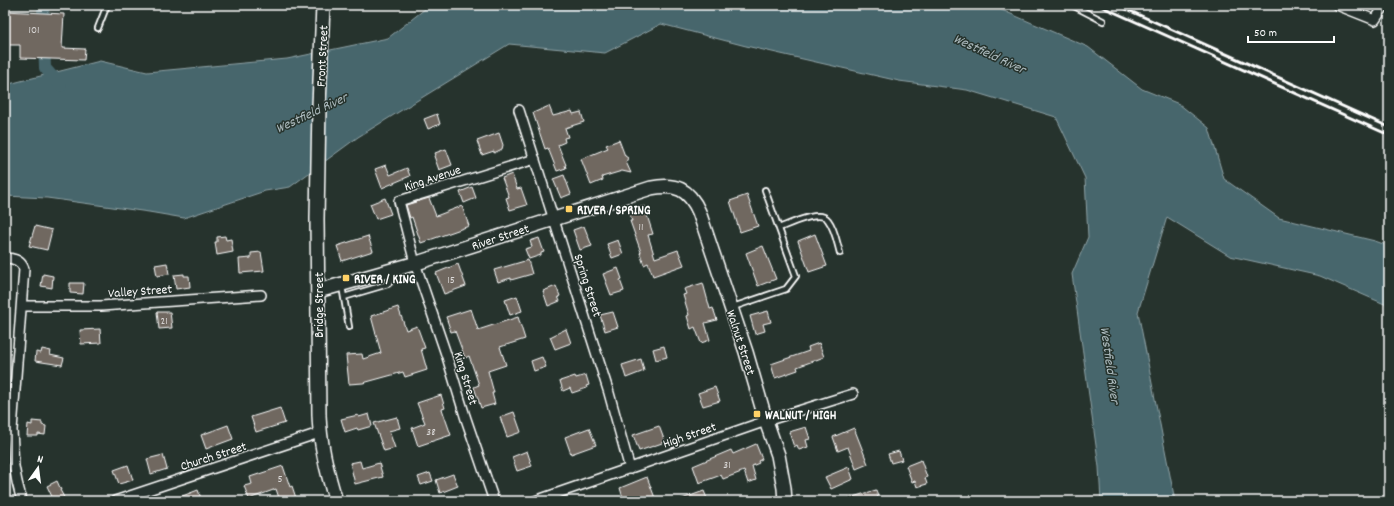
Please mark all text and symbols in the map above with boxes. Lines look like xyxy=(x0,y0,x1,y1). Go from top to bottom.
scale bar xyxy=(1248,18,1334,44)
house number: 101 xyxy=(29,23,39,39)
street label: Front Street xyxy=(312,25,335,87)
text: 50 m xyxy=(1254,25,1277,42)
water label: Westfield River xyxy=(950,29,1030,81)
water label: Westfield River xyxy=(272,88,353,139)
street label: King Avenue xyxy=(402,161,464,197)
place label: RIVER / SPRING xyxy=(577,202,651,221)
marker: RIVER / SPRING xyxy=(564,204,574,214)
street label: River Street xyxy=(470,220,532,257)
house number: 11 xyxy=(639,220,643,236)
street label: Spring Street xyxy=(568,252,606,320)
place label: RIVER / KING xyxy=(354,271,416,290)
street label: Bridge Street xyxy=(311,272,330,338)
marker: RIVER / KING xyxy=(341,273,351,283)
house number: 15 xyxy=(447,273,455,289)
street label: Valley Street xyxy=(108,281,173,304)
street label: Walnut Street xyxy=(720,308,759,378)
house number: 21 xyxy=(160,314,168,330)
water label: Westfield River xyxy=(1094,325,1125,407)
street label: King Street xyxy=(448,350,482,408)
place label: WALNUT / HIGH xyxy=(765,407,837,426)
marker: WALNUT / HIGH xyxy=(752,409,762,419)
street label: High Street xyxy=(661,418,719,454)
house number: 38 xyxy=(426,425,436,441)
street label: Church Street xyxy=(178,438,249,477)
north arrow xyxy=(18,448,58,488)
text: N xyxy=(35,452,45,469)
house number: 31 xyxy=(723,458,731,474)
house number: 5 xyxy=(277,472,283,488)

